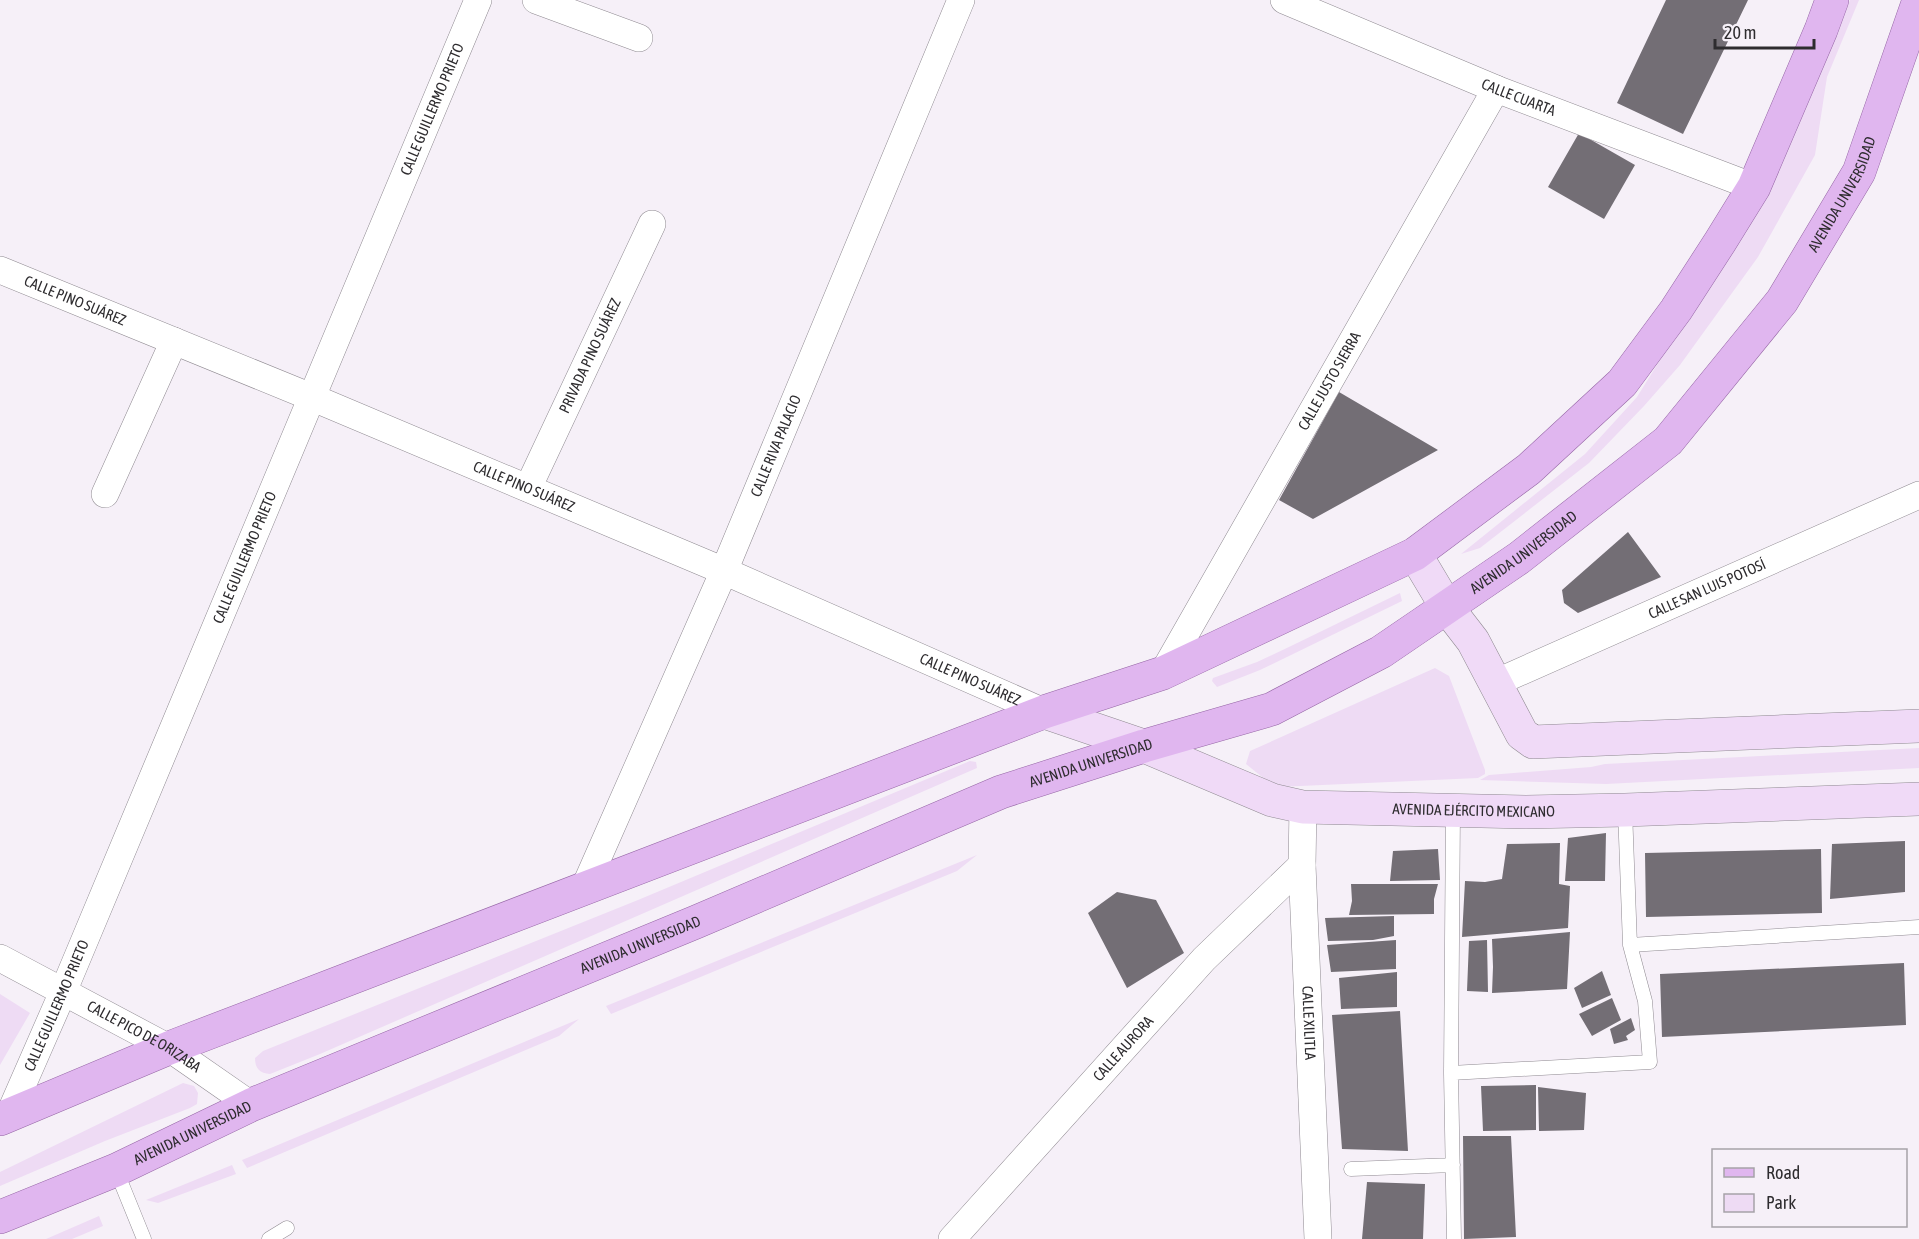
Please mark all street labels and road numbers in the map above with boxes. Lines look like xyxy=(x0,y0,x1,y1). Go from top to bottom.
street label: CALLE GUILLERMO PRIETO xyxy=(397,40,467,178)
street label: CALLE CUARTA xyxy=(1479,75,1559,119)
street label: AVENIDA UNIVERSIDAD xyxy=(1804,134,1879,255)
street label: CALLE PINO SUÁREZ xyxy=(22,272,129,329)
street label: PRIVADA PINO SUÁREZ xyxy=(555,295,624,416)
street label: CALLE JUSTO SIERRA xyxy=(1294,328,1364,433)
street label: CALLE RIVA PALACIO xyxy=(747,392,804,499)
street label: CALLE PINO SUÁREZ xyxy=(471,457,578,515)
street label: CALLE GUILLERMO PRIETO xyxy=(209,489,279,626)
street label: AVENIDA UNIVERSIDAD xyxy=(1467,507,1580,597)
street label: CALLE SAN LUIS POTOSÍ xyxy=(1646,555,1768,622)
street label: CALLE PINO SUÁREZ xyxy=(917,649,1023,709)
street label: AVENIDA UNIVERSIDAD xyxy=(1027,735,1154,790)
street label: AVENIDA EJÉRCITO MEXICANO xyxy=(1392,800,1555,820)
street label: AVENIDA UNIVERSIDAD xyxy=(578,912,703,977)
street label: CALLE GUILLERMO PRIETO xyxy=(20,937,92,1074)
street label: CALLE XILITLA xyxy=(1299,985,1319,1061)
street label: CALLE PICO DE ORIZABA xyxy=(84,997,205,1076)
street label: CALLE AURORA xyxy=(1089,1012,1157,1084)
street label: AVENIDA UNIVERSIDAD xyxy=(131,1097,254,1168)

